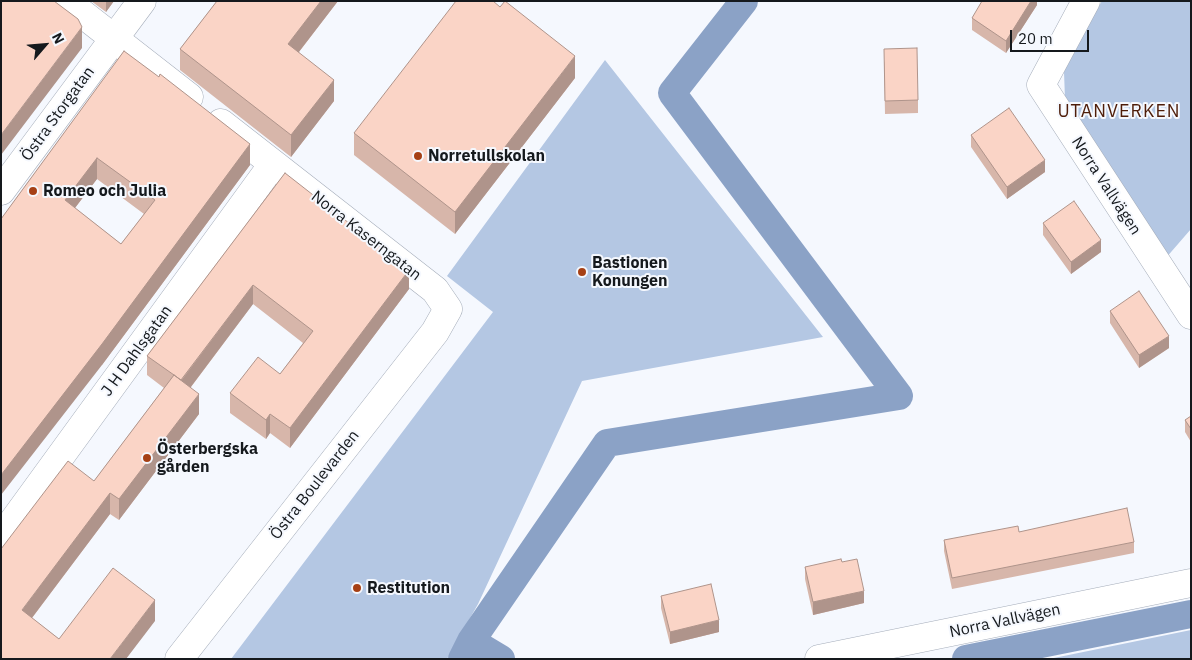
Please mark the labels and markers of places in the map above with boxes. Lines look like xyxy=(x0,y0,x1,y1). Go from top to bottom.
place label: Norretullskolan xyxy=(428,146,545,166)
marker: Norretullskolan xyxy=(412,150,424,162)
place label: Romeo och Julia xyxy=(43,181,166,201)
marker: Romeo och Julia xyxy=(27,185,39,197)
place label: Bastionen Konungen xyxy=(592,253,668,291)
marker: Bastionen Konungen xyxy=(576,266,588,278)
place label: Österbergska gården xyxy=(157,439,258,477)
marker: Österbergska gården xyxy=(141,452,153,464)
place label: Restitution xyxy=(367,578,450,598)
marker: Restitution xyxy=(351,582,363,594)

